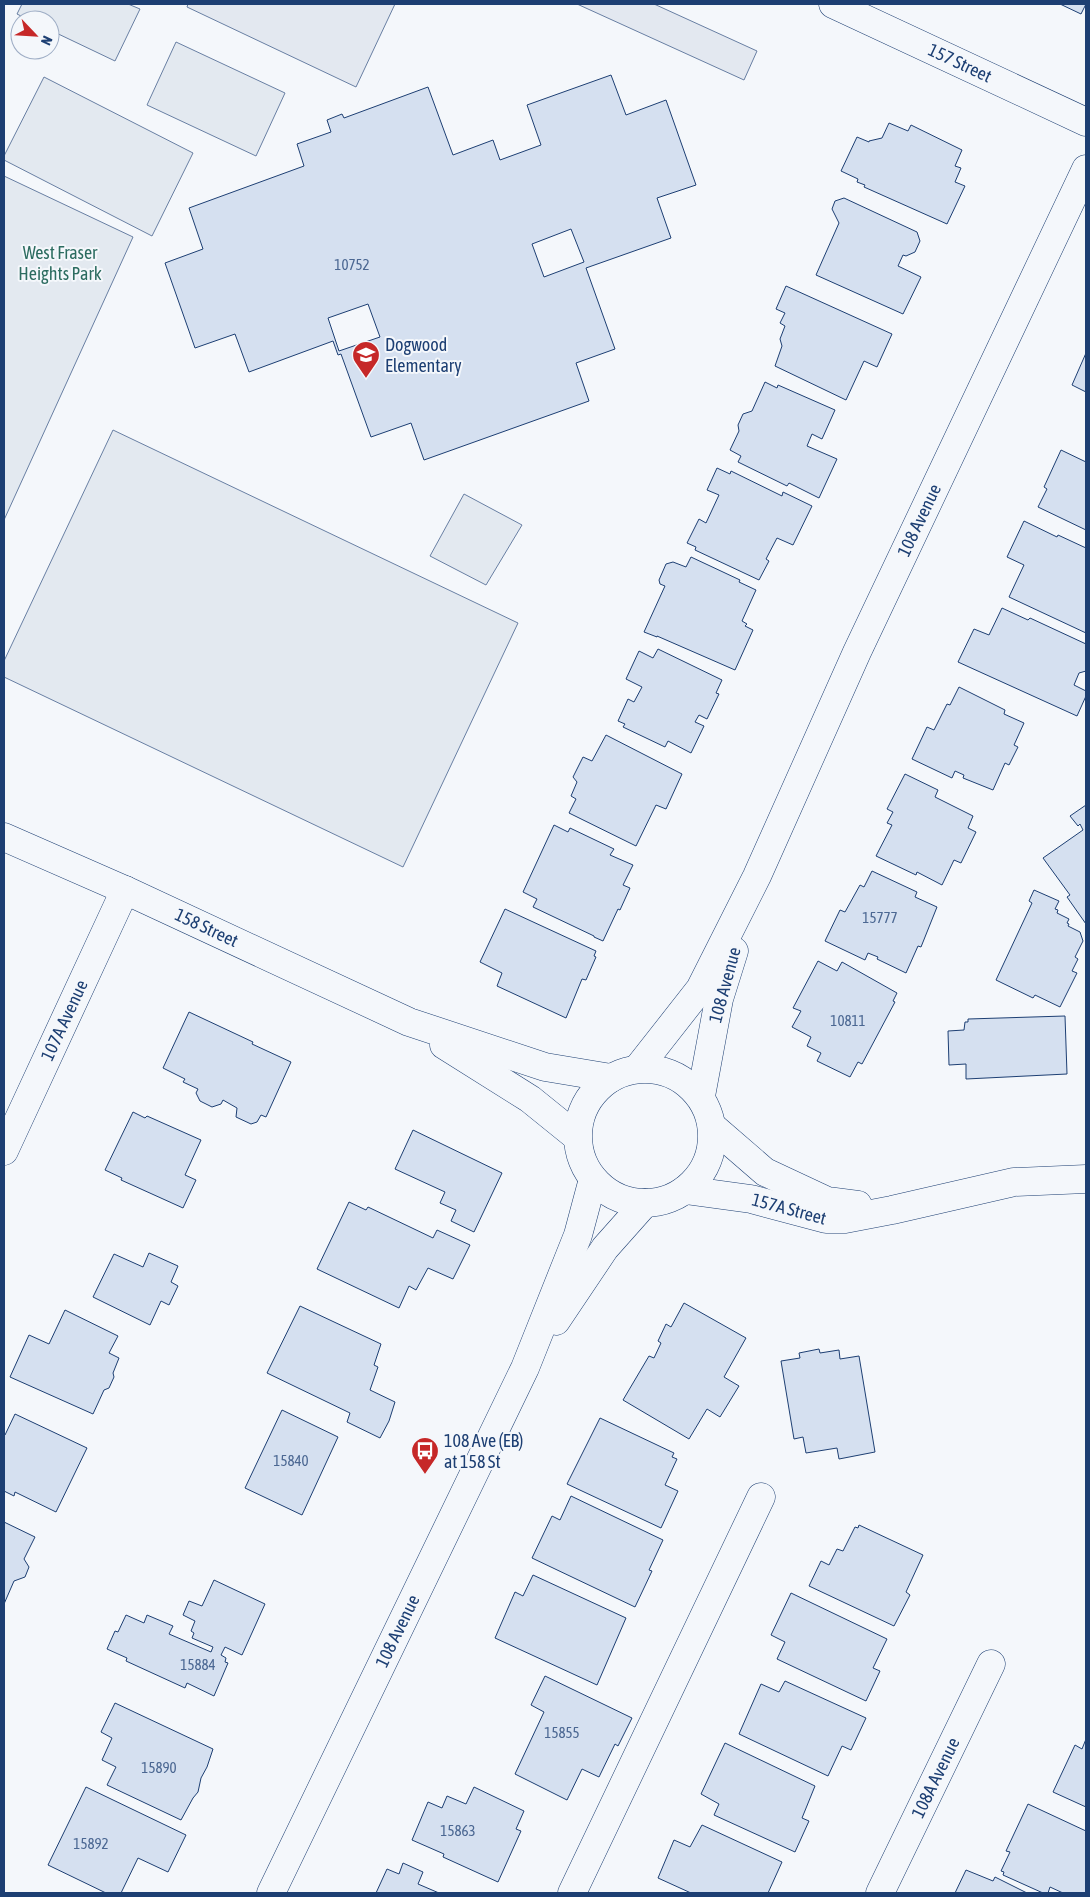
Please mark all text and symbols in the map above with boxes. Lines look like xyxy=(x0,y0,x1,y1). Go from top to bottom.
north arrow xyxy=(10,10,60,60)
text: N xyxy=(38,33,56,48)
street label: 157 Street xyxy=(925,39,995,86)
park label: West Fraser Heights Park xyxy=(18,242,102,284)
house number: 10752 xyxy=(334,256,370,273)
place label: Dogwood Elementary xyxy=(385,334,462,376)
school or university icon: Dogwood Elementary xyxy=(351,340,381,379)
street label: 108 Avenue xyxy=(893,480,945,560)
street label: 158 Street xyxy=(172,904,242,951)
house number: 15777 xyxy=(862,909,898,926)
street label: 108 Avenue xyxy=(704,945,745,1025)
street label: 107A Avenue xyxy=(36,976,92,1064)
house number: 10811 xyxy=(830,1012,866,1029)
street label: 157A Street xyxy=(750,1189,829,1229)
place label: 108 Ave (EB) at 158 St xyxy=(444,1430,523,1472)
bus stop icon: 108 Ave (EB) at 158 St xyxy=(410,1436,440,1475)
house number: 15840 xyxy=(273,1452,309,1469)
street label: 108 Avenue xyxy=(371,1591,424,1670)
house number: 15884 xyxy=(180,1656,216,1673)
house number: 15855 xyxy=(544,1724,580,1741)
street label: 108A Avenue xyxy=(907,1734,964,1821)
house number: 15890 xyxy=(141,1759,177,1776)
house number: 15863 xyxy=(440,1822,476,1839)
house number: 15892 xyxy=(73,1835,109,1852)

